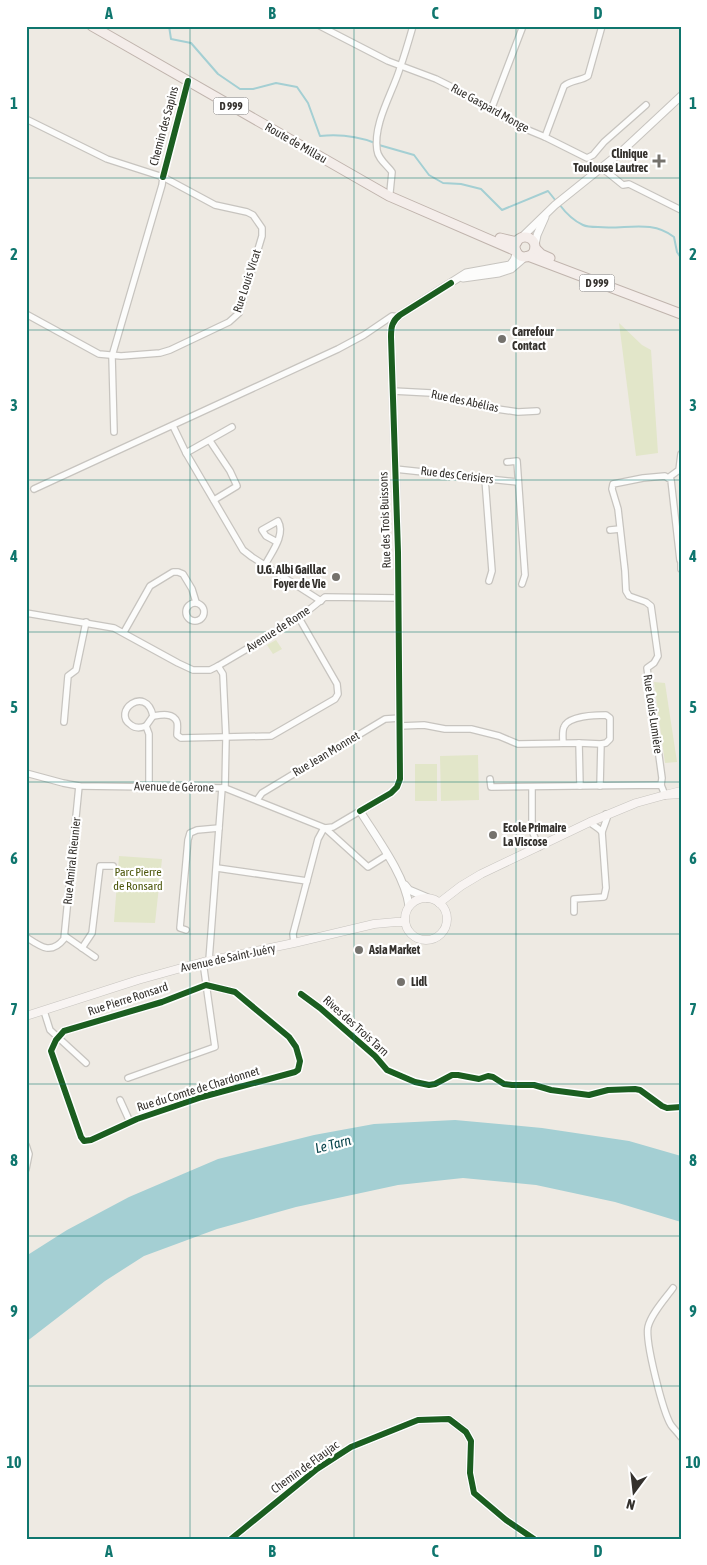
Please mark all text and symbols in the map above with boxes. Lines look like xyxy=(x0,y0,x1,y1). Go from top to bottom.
text: A xyxy=(104,4,113,22)
text: B xyxy=(268,4,276,22)
text: C xyxy=(431,4,439,22)
text: D xyxy=(594,4,603,22)
street label: Rue Gaspard Monge xyxy=(449,81,531,135)
street label: Chemin des Sapins xyxy=(147,85,181,167)
text: 1 xyxy=(10,94,18,112)
text: 1 xyxy=(689,94,697,112)
road number: D 999 xyxy=(214,98,248,114)
street label: Route de Millau xyxy=(263,120,330,166)
place label: Clinique Toulouse Lautrec xyxy=(573,147,649,175)
marker: Clinique Toulouse Lautrec xyxy=(652,154,666,168)
text: 2 xyxy=(10,245,18,263)
text: 2 xyxy=(689,245,697,263)
street label: Rue Louis Vicat xyxy=(230,247,264,314)
road number: D 999 xyxy=(580,274,614,292)
place label: Carrefour Contact xyxy=(512,325,554,353)
marker: Carrefour Contact xyxy=(496,333,508,345)
street label: Rue des Abélias xyxy=(430,387,500,415)
text: 3 xyxy=(10,396,18,414)
text: 3 xyxy=(689,396,697,414)
street label: Rue des Cerisiers xyxy=(420,464,494,486)
street label: Rue des Trois Buissons xyxy=(376,471,394,569)
text: 4 xyxy=(9,547,18,565)
text: 4 xyxy=(688,547,697,565)
place label: U.G. Albi Gaillac Foyer de Vie xyxy=(257,563,327,591)
marker: U.G. Albi Gaillac Foyer de Vie xyxy=(330,571,342,583)
street label: Avenue de Rome xyxy=(243,603,313,655)
street label: Rue Louis Lumière xyxy=(641,673,665,755)
text: 5 xyxy=(10,698,18,716)
text: 5 xyxy=(689,698,697,716)
street label: Rue Jean Monnet xyxy=(290,728,362,779)
street label: Avenue de Gérone xyxy=(134,779,214,795)
street label: Rue Amiral Rieunier xyxy=(60,816,84,905)
place label: Ecole Primaire La Viscose xyxy=(503,821,567,849)
marker: Ecole Primaire La Viscose xyxy=(487,829,499,841)
text: 6 xyxy=(10,849,18,867)
text: 6 xyxy=(689,849,697,867)
park label: Parc Pierre de Ronsard xyxy=(113,865,163,893)
street label: Avenue de Saint-Juéry xyxy=(179,941,277,975)
place label: Asia Market xyxy=(368,943,421,957)
marker: Asia Market xyxy=(353,944,365,956)
place label: Lidl xyxy=(411,975,428,989)
marker: Lidl xyxy=(395,976,407,988)
street label: Rue Pierre Ronsard xyxy=(86,979,170,1019)
street label: Rives des Trois Tarn xyxy=(320,993,392,1059)
text: 7 xyxy=(10,1000,18,1018)
text: 7 xyxy=(689,1000,697,1018)
street label: Rue du Comte de Chardonnet xyxy=(135,1064,261,1114)
water label: Le Tarn xyxy=(313,1132,353,1156)
text: 8 xyxy=(10,1151,18,1169)
text: 8 xyxy=(689,1151,697,1169)
text: 9 xyxy=(10,1302,18,1320)
text: 9 xyxy=(689,1302,697,1320)
street label: Chemin de Flaujac xyxy=(268,1437,342,1496)
text: 10 xyxy=(6,1453,22,1471)
text: 10 xyxy=(685,1453,701,1471)
north arrow xyxy=(610,1468,660,1518)
text: N xyxy=(625,1496,637,1513)
text: A xyxy=(104,1542,113,1560)
text: B xyxy=(268,1542,276,1560)
text: C xyxy=(431,1542,439,1560)
text: D xyxy=(594,1542,603,1560)

